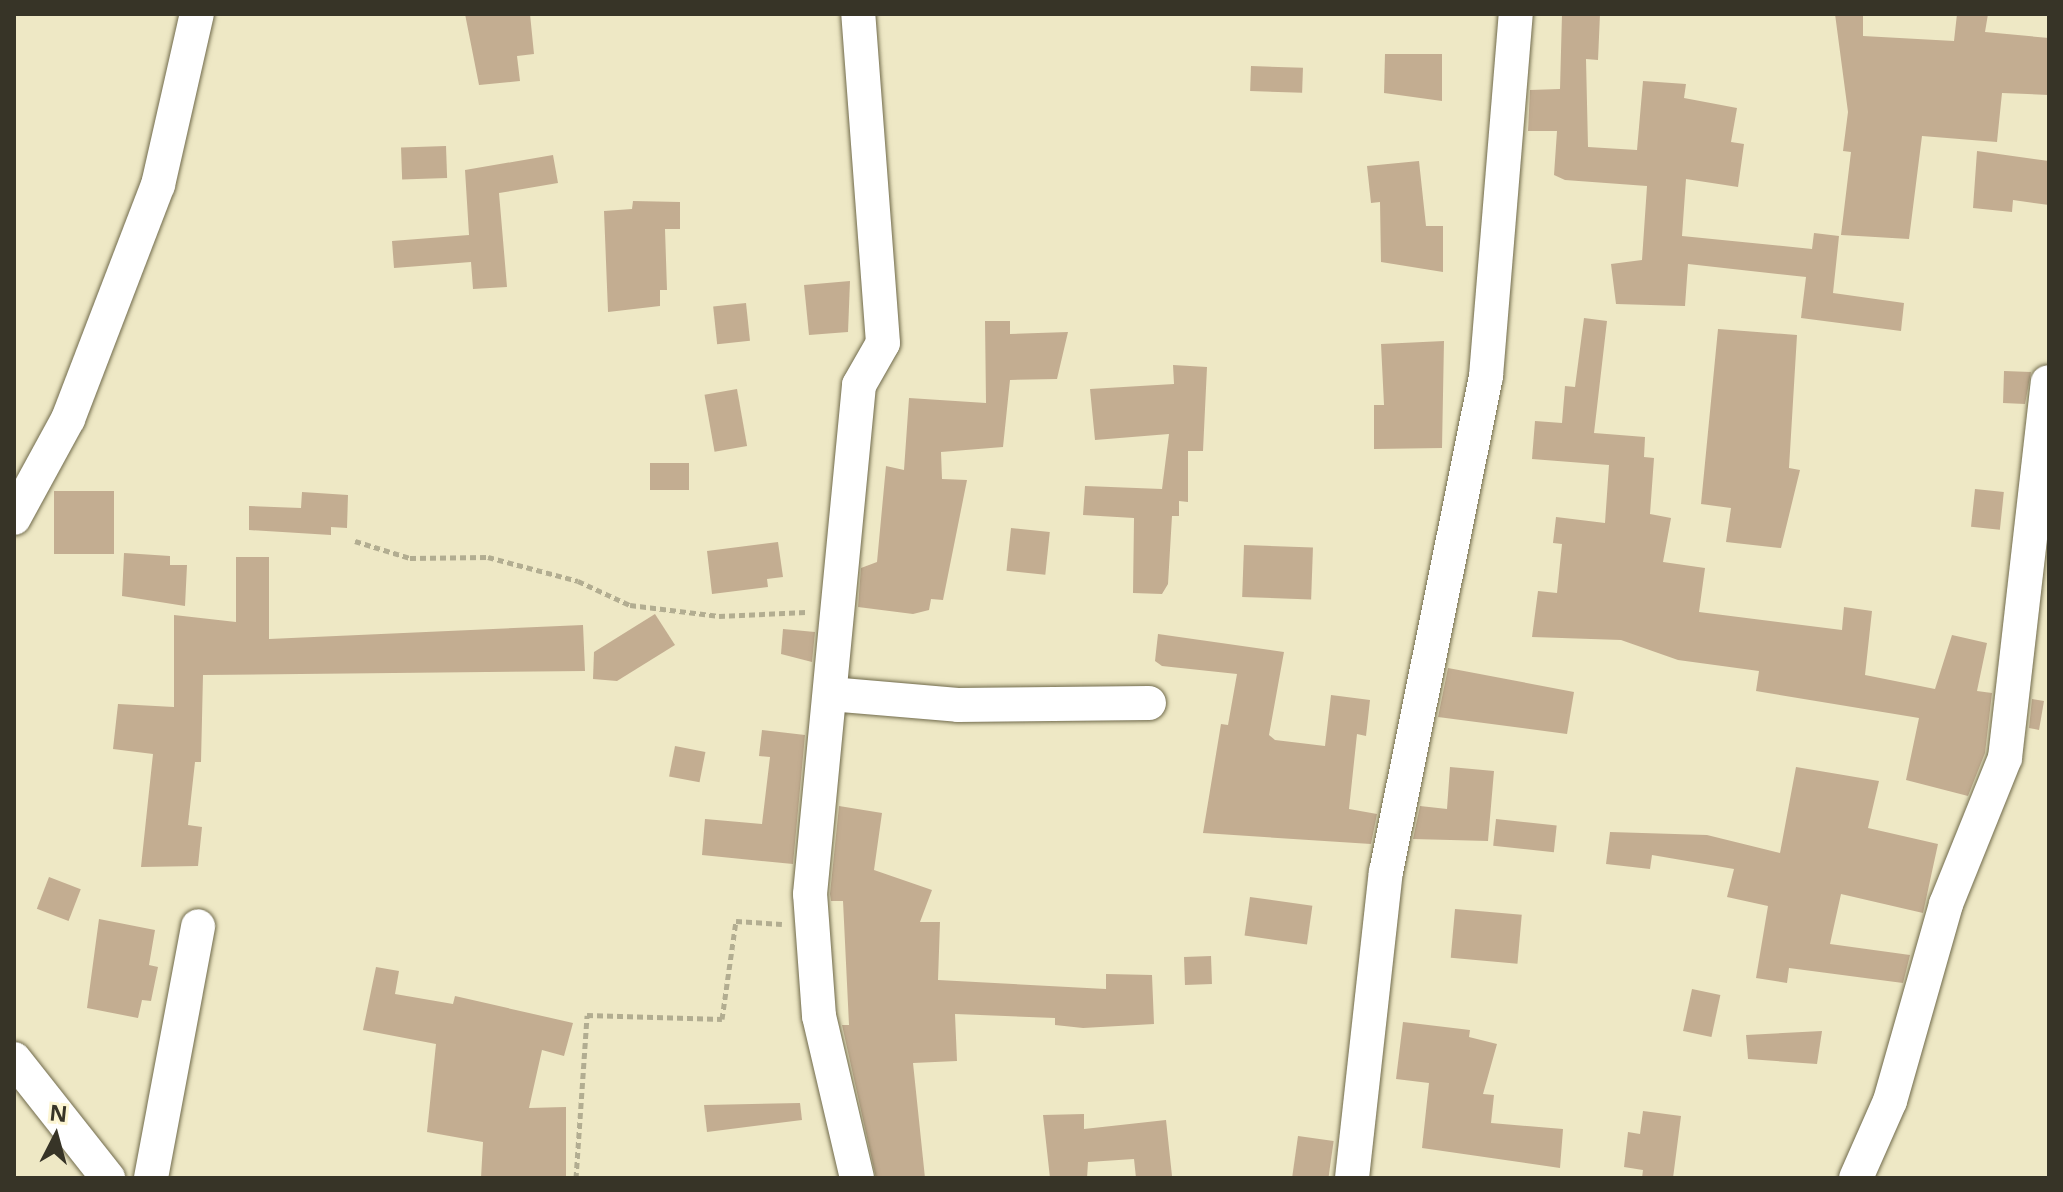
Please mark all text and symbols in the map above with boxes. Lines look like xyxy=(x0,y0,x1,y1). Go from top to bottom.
north arrow xyxy=(16,1096,96,1176)
text: N xyxy=(48,1096,69,1128)

